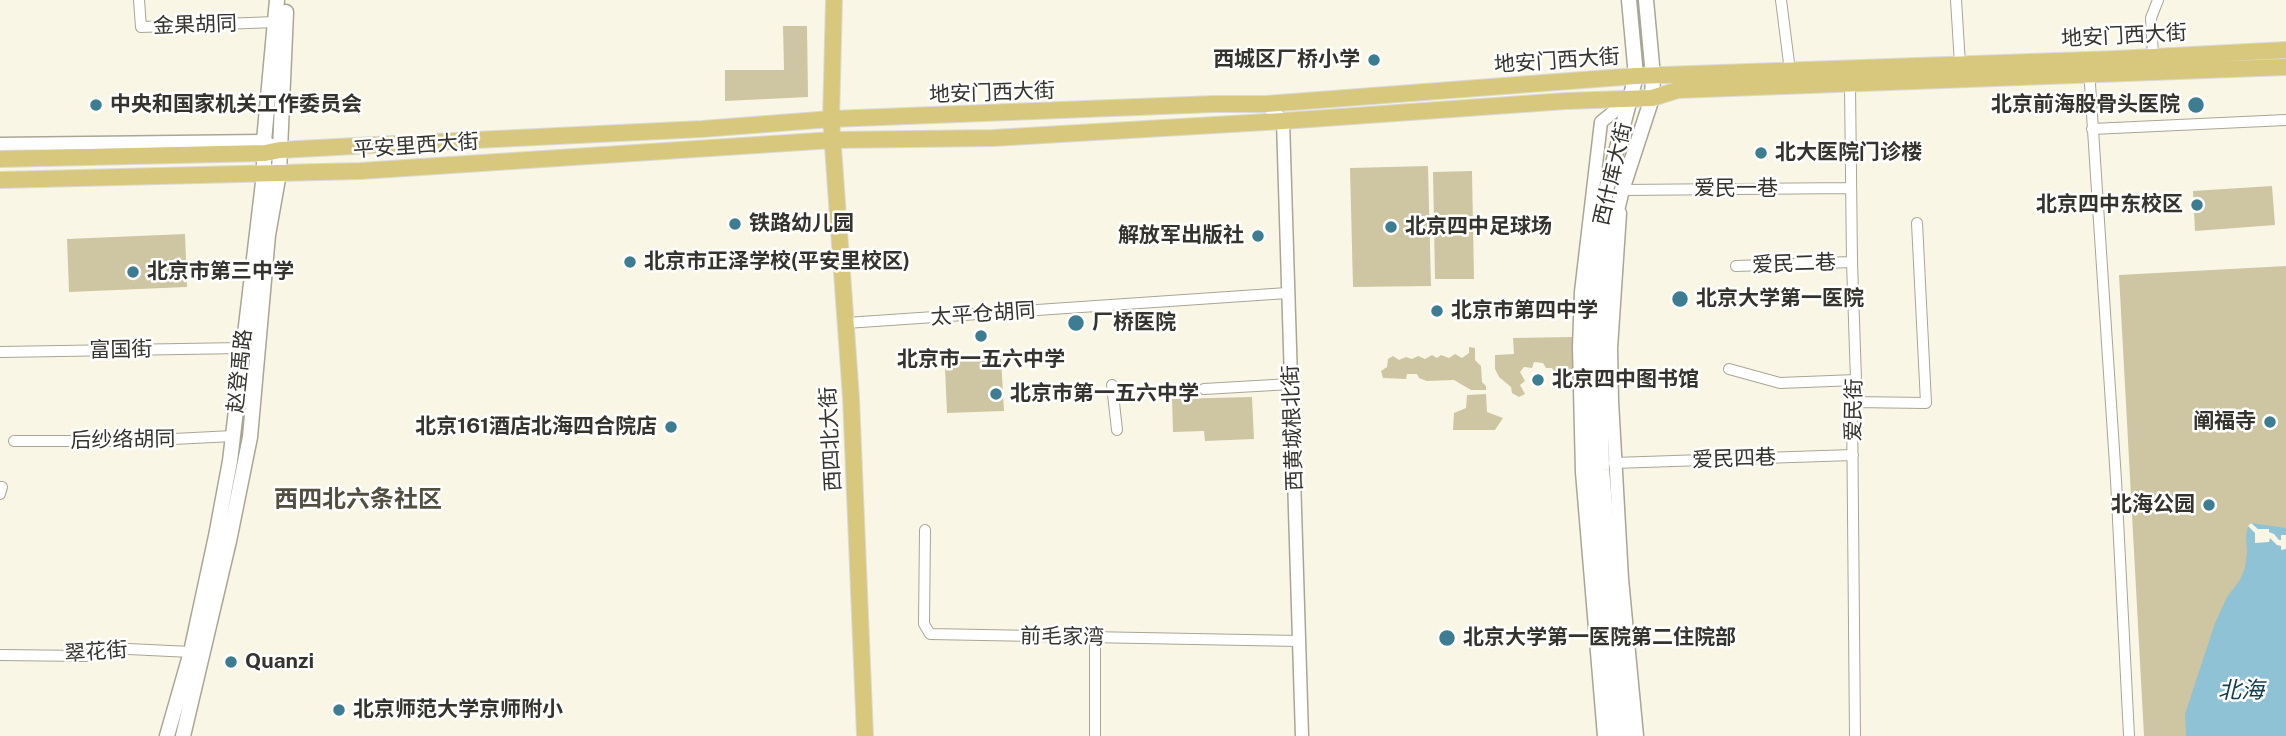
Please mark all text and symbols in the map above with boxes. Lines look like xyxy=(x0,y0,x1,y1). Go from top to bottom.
street label: 金果胡同 xyxy=(153,11,237,39)
street label: 地安门西大街 xyxy=(2060,20,2188,52)
street label: 地安门西大街 xyxy=(1493,44,1621,78)
place label: 西城区厂桥小学 xyxy=(1213,47,1360,73)
marker: 西城区厂桥小学 xyxy=(1366,52,1382,68)
street label: 地安门西大街 xyxy=(929,78,1055,108)
place label: 中央和国家机关工作委员会 xyxy=(110,92,362,118)
place label: 北京前海股骨头医院 xyxy=(1991,92,2180,118)
marker: 北京前海股骨头医院 xyxy=(2186,95,2206,115)
marker: 中央和国家机关工作委员会 xyxy=(88,97,104,113)
street label: 西什库大街 xyxy=(1589,120,1637,228)
street label: 平安里西大街 xyxy=(352,129,480,163)
place label: 北大医院门诊楼 xyxy=(1775,140,1922,166)
marker: 北大医院门诊楼 xyxy=(1753,145,1769,161)
street label: 爱民一巷 xyxy=(1694,176,1778,202)
place label: 北京四中东校区 xyxy=(2036,192,2183,218)
marker: 北京四中东校区 xyxy=(2189,197,2205,213)
place label: 铁路幼儿园 xyxy=(749,211,854,237)
place label: 北京四中足球场 xyxy=(1405,214,1552,240)
marker: 铁路幼儿园 xyxy=(727,216,743,232)
marker: 北京四中足球场 xyxy=(1383,219,1399,235)
place label: 解放军出版社 xyxy=(1118,223,1244,249)
marker: 解放军出版社 xyxy=(1250,228,1266,244)
place label: 北京市正泽学校(平安里校区) xyxy=(644,249,910,275)
street label: 爱民二巷 xyxy=(1752,250,1836,278)
marker: 北京市正泽学校(平安里校区) xyxy=(622,254,638,270)
place label: 北京市第三中学 xyxy=(147,259,294,285)
marker: 北京市第三中学 xyxy=(125,264,141,280)
place label: 北京大学第一医院 xyxy=(1696,286,1864,312)
marker: 北京大学第一医院 xyxy=(1670,289,1690,309)
street label: 太平仓胡同 xyxy=(930,298,1036,330)
place label: 北京市第四中学 xyxy=(1451,298,1598,324)
marker: 北京市第四中学 xyxy=(1429,303,1445,319)
place label: 厂桥医院 xyxy=(1092,310,1176,336)
marker: 厂桥医院 xyxy=(1066,313,1086,333)
street label: 赵登禹路 xyxy=(223,328,257,414)
marker: 北京市一五六中学 xyxy=(973,328,989,344)
street label: 富国街 xyxy=(89,337,153,363)
place label: 北京市一五六中学 xyxy=(897,347,1065,373)
street label: 西黄城根北街 xyxy=(1278,365,1308,491)
place label: 北京四中图书馆 xyxy=(1552,367,1699,393)
marker: 北京四中图书馆 xyxy=(1530,372,1546,388)
street label: 爱民街 xyxy=(1841,378,1867,442)
place label: 北京市第一五六中学 xyxy=(1010,381,1199,407)
street label: 西四北大街 xyxy=(816,386,846,492)
marker: 北京市第一五六中学 xyxy=(988,386,1004,402)
place label: 阐福寺 xyxy=(2193,409,2256,435)
place label: 北京161酒店北海四合院店 xyxy=(415,414,657,440)
marker: 阐福寺 xyxy=(2262,414,2278,430)
marker: 北京161酒店北海四合院店 xyxy=(663,419,679,435)
street label: 后纱络胡同 xyxy=(70,426,176,454)
street label: 爱民四巷 xyxy=(1692,445,1776,473)
district label: 西四北六条社区 xyxy=(274,486,442,514)
place label: 北海公园 xyxy=(2111,492,2195,518)
marker: 北海公园 xyxy=(2201,497,2217,513)
street label: 前毛家湾 xyxy=(1020,624,1104,650)
place label: 北京大学第一医院第二住院部 xyxy=(1463,625,1736,651)
marker: 北京大学第一医院第二住院部 xyxy=(1437,628,1457,648)
street label: 翠花街 xyxy=(64,637,128,667)
place label: Quanzi xyxy=(245,649,314,675)
marker: Quanzi xyxy=(223,654,239,670)
water label: 北海 xyxy=(2218,677,2264,705)
place label: 北京师范大学京师附小 xyxy=(353,697,563,723)
marker: 北京师范大学京师附小 xyxy=(331,702,347,718)

